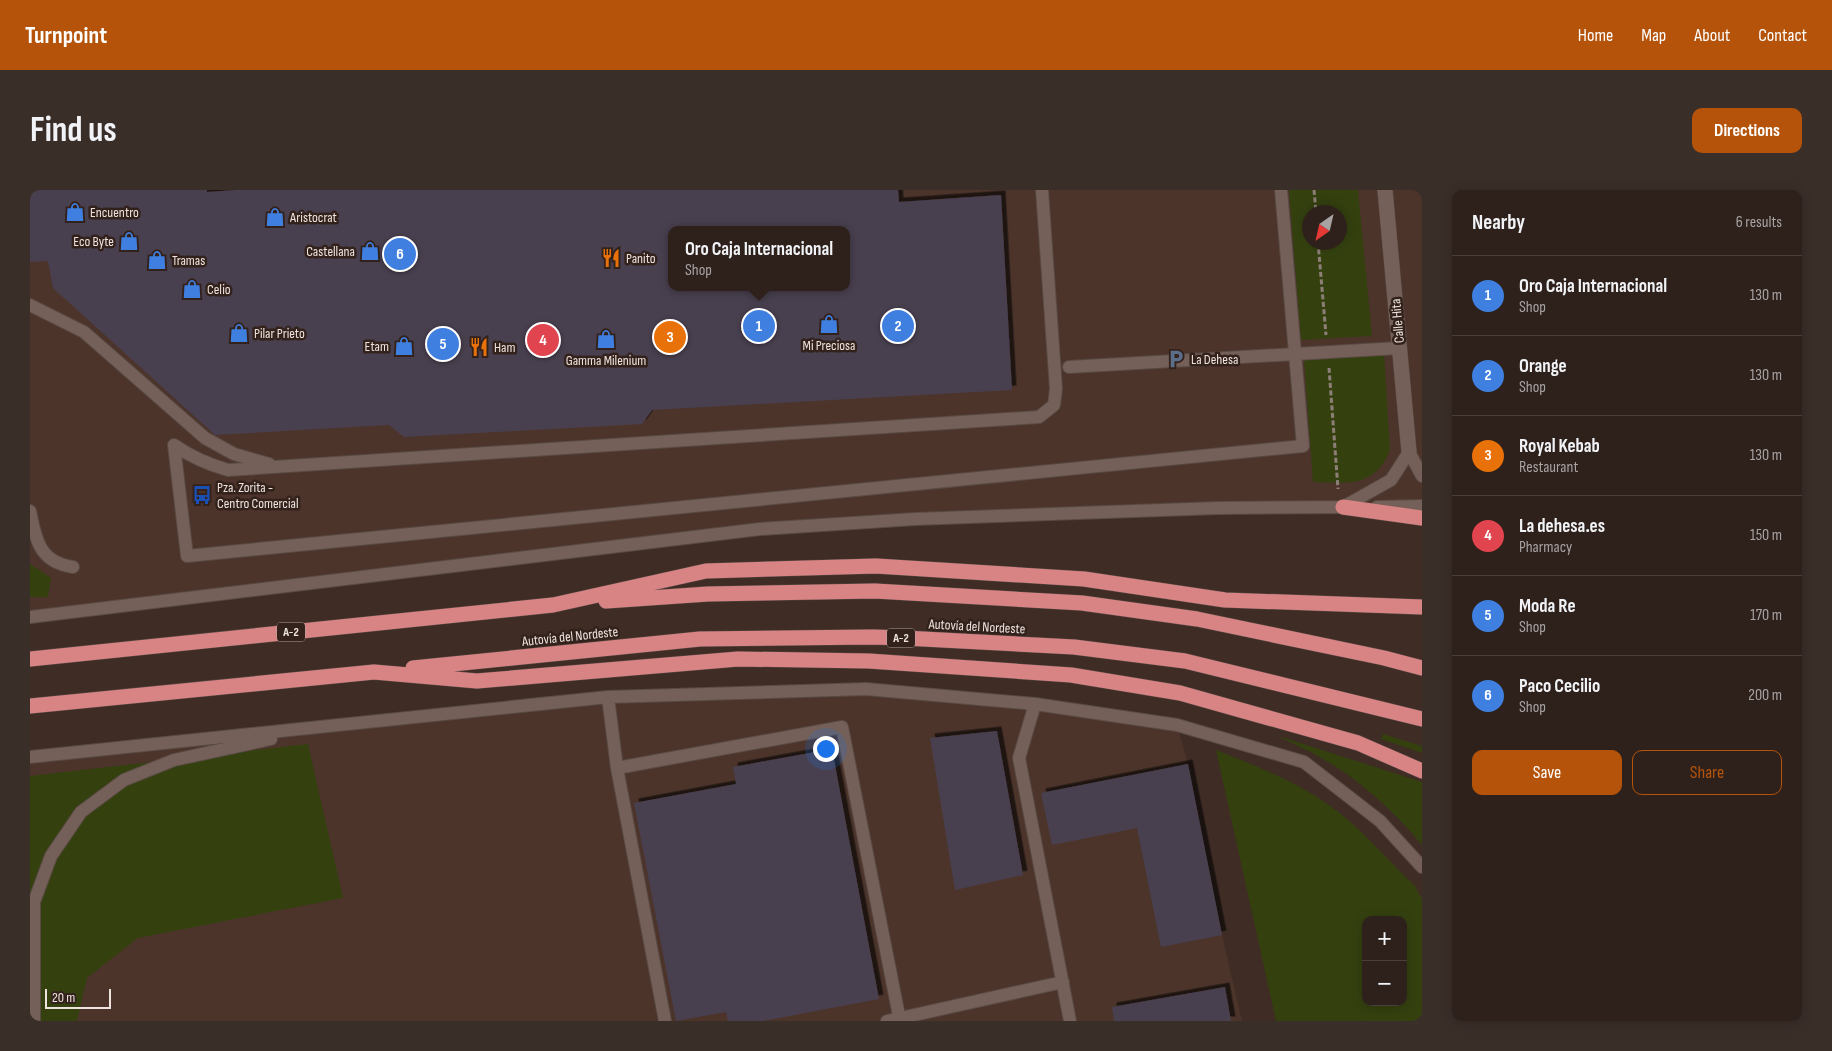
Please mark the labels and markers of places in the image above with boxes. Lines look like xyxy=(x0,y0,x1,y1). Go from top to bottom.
shop icon: Encuentro xyxy=(64,201,86,223)
place label: Encuentro xyxy=(90,204,139,221)
shop icon: Aristocrat xyxy=(264,206,286,228)
place label: Aristocrat xyxy=(289,209,337,226)
shop icon: Eco Byte xyxy=(118,230,140,252)
place label: Eco Byte xyxy=(73,233,114,250)
pin: 6 xyxy=(384,235,416,273)
shop icon: Castellana xyxy=(359,240,381,262)
place label: Castellana xyxy=(306,243,355,260)
restaurant icon: Panito xyxy=(600,247,622,269)
shop icon: Tramas xyxy=(146,249,168,271)
place label: Panito xyxy=(626,250,656,267)
place label: Tramas xyxy=(172,252,205,269)
shop icon: Celio xyxy=(181,278,203,300)
place label: Celio xyxy=(207,281,231,298)
pin: 1 xyxy=(743,307,775,345)
pin: 2 xyxy=(882,307,914,345)
shop icon: Mi Preciosa xyxy=(818,313,840,335)
pin: 3 xyxy=(654,318,686,356)
pin: 4 xyxy=(527,321,559,359)
shop icon: Pilar Prieto xyxy=(228,322,250,344)
place label: Pilar Prieto xyxy=(254,325,305,342)
pin: 5 xyxy=(427,325,459,363)
shop icon: Gamma Milenium xyxy=(595,328,617,350)
shop icon: Etam xyxy=(393,335,415,357)
restaurant icon: Ham xyxy=(468,336,490,358)
place label: Mi Preciosa xyxy=(803,337,855,354)
place label: Etam xyxy=(365,338,389,355)
place label: Ham xyxy=(494,339,516,356)
parking icon: La Dehesa xyxy=(1165,348,1187,370)
place label: La Dehesa xyxy=(1191,351,1238,368)
place label: Gamma Milenium xyxy=(566,352,646,369)
place label: Pza. Zorita - Centro Comercial xyxy=(217,479,299,512)
bus stop icon: Pza. Zorita - Centro Comercial xyxy=(191,484,213,506)

